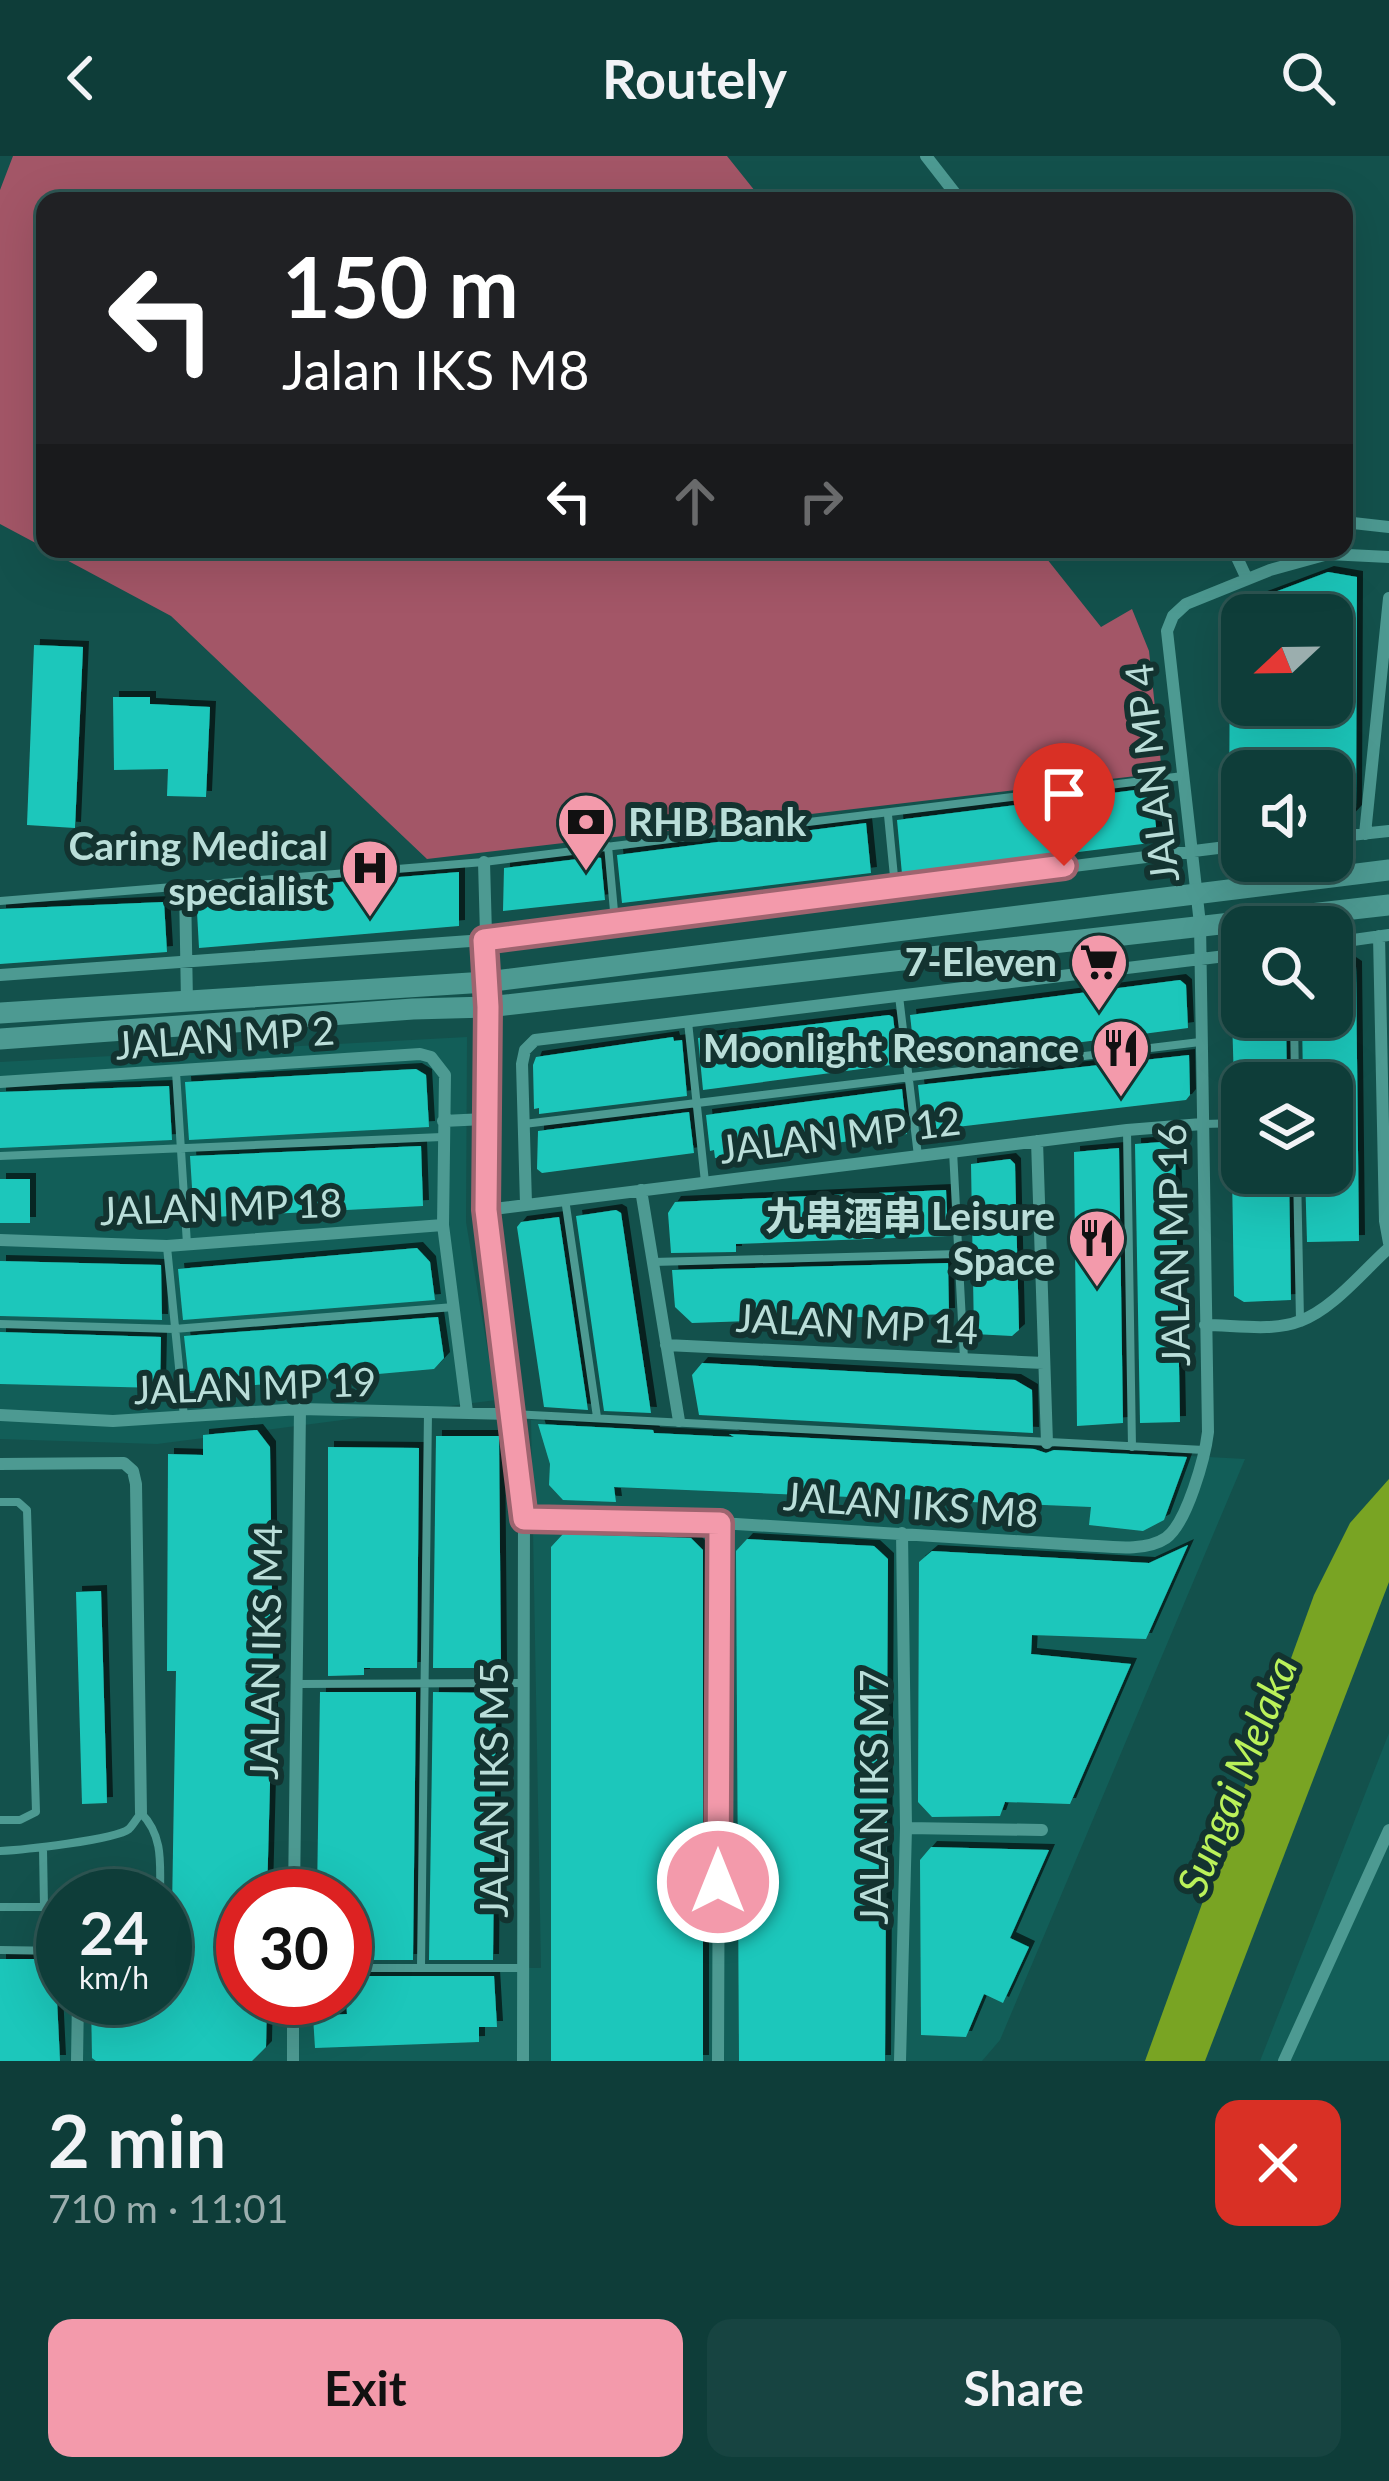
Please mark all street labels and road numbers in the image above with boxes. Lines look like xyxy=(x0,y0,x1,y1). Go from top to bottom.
street label: JALAN MP 4 xyxy=(1115,661,1187,885)
street label: JALAN MP 2 xyxy=(114,1006,336,1068)
street label: JALAN MP 12 xyxy=(717,1096,963,1172)
street label: JALAN MP 16 xyxy=(1148,1123,1198,1367)
street label: JALAN MP 18 xyxy=(99,1179,343,1233)
street label: JALAN MP 14 xyxy=(735,1294,979,1352)
street label: JALAN MP 19 xyxy=(133,1358,377,1412)
street label: JALAN IKS M8 xyxy=(782,1472,1040,1536)
street label: JALAN IKS M4 xyxy=(240,1524,290,1780)
street label: JALAN IKS M5 xyxy=(470,1662,516,1918)
street label: JALAN IKS M7 xyxy=(850,1669,896,1925)

